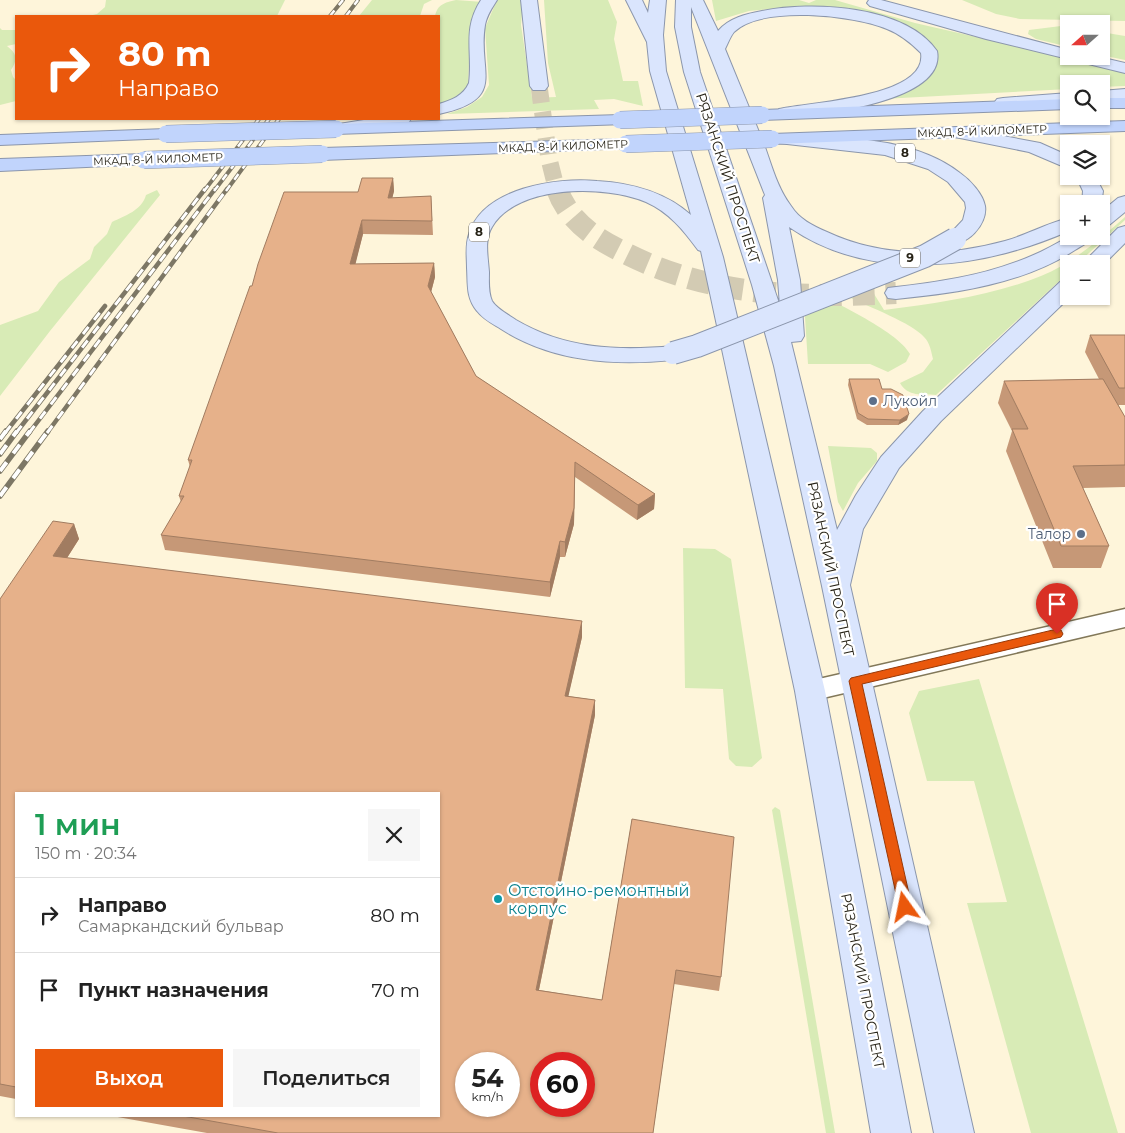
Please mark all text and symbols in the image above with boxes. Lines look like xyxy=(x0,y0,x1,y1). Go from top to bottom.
north arrow xyxy=(1060,15,1110,65)
map controls xyxy=(1060,15,1110,305)
text: 80 m xyxy=(118,32,212,75)
icon: right xyxy=(35,35,100,100)
text: Направо xyxy=(118,75,219,102)
button: search xyxy=(1060,75,1110,125)
street label: РЯЗАНСКИЙ ПРОСПЕКТ xyxy=(692,90,764,266)
street label: МКАД, 8-Й КИЛОМЕТР xyxy=(917,122,1047,140)
button: layers xyxy=(1060,135,1110,185)
street label: МКАД, 8-Й КИЛОМЕТР xyxy=(498,137,628,155)
road number: 8 xyxy=(895,144,915,162)
street label: МКАД, 8-Й КИЛОМЕТР xyxy=(93,150,223,168)
button: + xyxy=(1060,195,1110,245)
road number: 8 xyxy=(469,222,489,242)
road number: 9 xyxy=(900,248,920,268)
button: − xyxy=(1060,255,1110,305)
place label: Лукойл xyxy=(883,392,937,410)
marker: Лукойл xyxy=(867,395,879,407)
street label: РЯЗАНСКИЙ ПРОСПЕКТ xyxy=(804,480,859,659)
place label: Талор xyxy=(1028,525,1071,543)
marker: Талор xyxy=(1075,528,1087,540)
pin xyxy=(1036,583,1078,634)
icon: arrive xyxy=(1043,590,1071,618)
text: 1 мин xyxy=(35,806,121,843)
button: close xyxy=(368,809,420,861)
text: 150 m · 20:34 xyxy=(35,844,137,863)
position arrow xyxy=(878,880,930,932)
place label: Отстойно-ремонтный корпус xyxy=(508,881,689,918)
street label: РЯЗАНСКИЙ ПРОСПЕКТ xyxy=(837,892,889,1071)
marker: Отстойно-ремонтный корпус xyxy=(492,893,504,905)
text: Направо xyxy=(78,894,167,917)
icon: right xyxy=(35,901,63,929)
text: 80 m xyxy=(370,904,420,927)
text: Самаркандский бульвар xyxy=(78,917,284,936)
icon: arrive xyxy=(35,976,63,1004)
text: Пункт назначения xyxy=(78,979,269,1002)
text: 70 m xyxy=(371,979,420,1002)
button: Выход xyxy=(35,1049,223,1107)
button: Поделиться xyxy=(233,1049,420,1107)
speed limit sign: 60 xyxy=(530,1052,595,1117)
text: 54 xyxy=(471,1063,504,1093)
text: km/h xyxy=(471,1089,504,1104)

